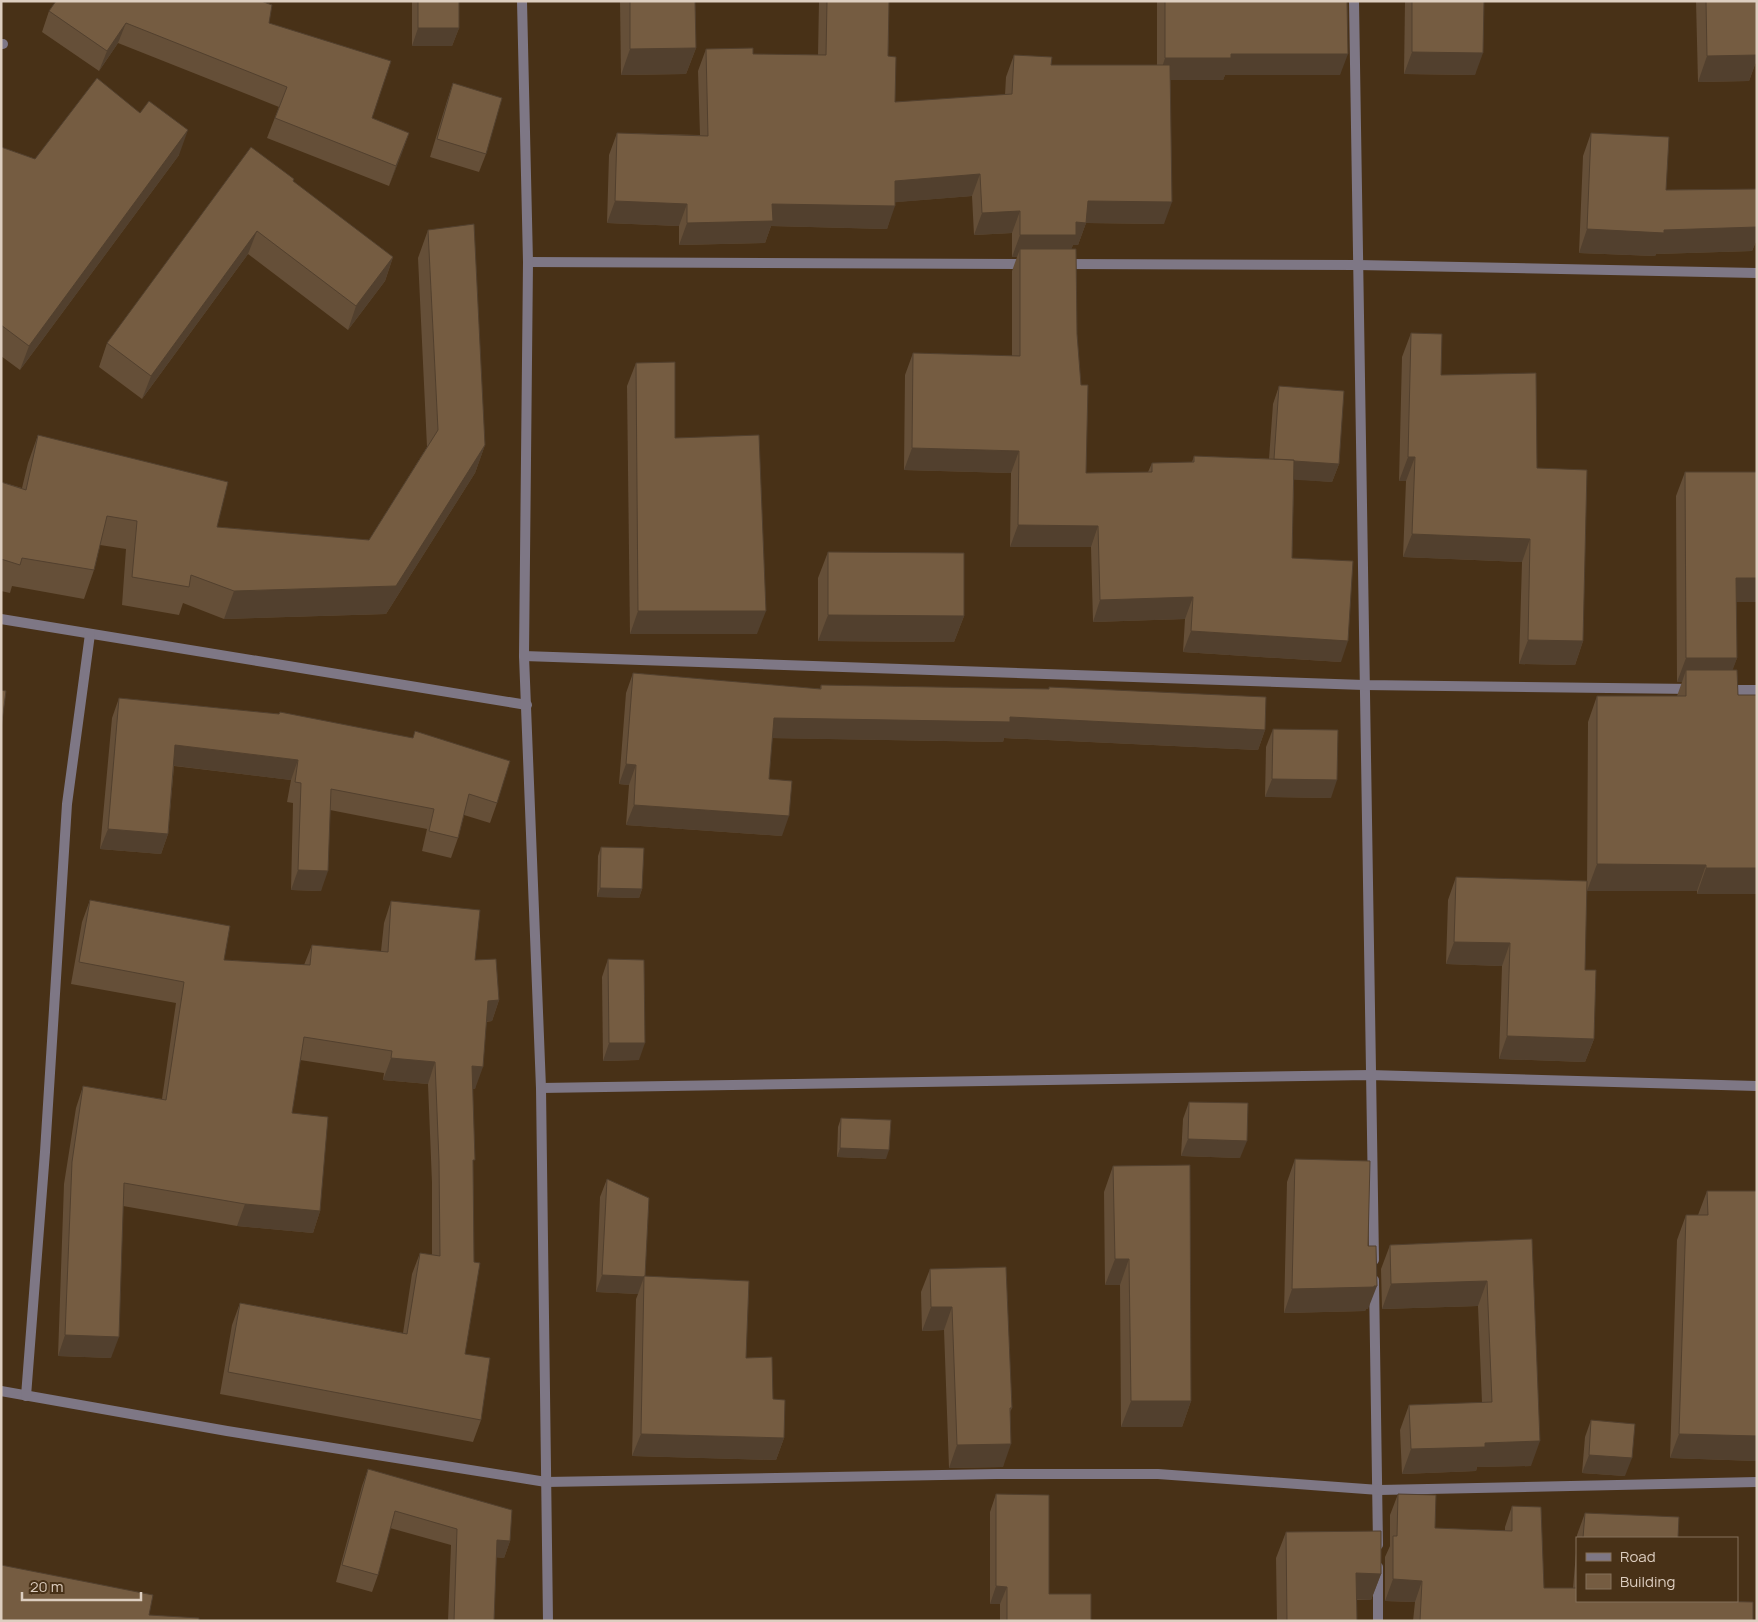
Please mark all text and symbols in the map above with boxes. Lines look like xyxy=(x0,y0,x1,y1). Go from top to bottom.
legend xyxy=(1576,1537,1738,1602)
text: Road xyxy=(1620,1546,1656,1567)
scale bar xyxy=(22,1570,141,1602)
text: Building xyxy=(1620,1571,1675,1592)
text: 20 m xyxy=(30,1576,63,1597)

